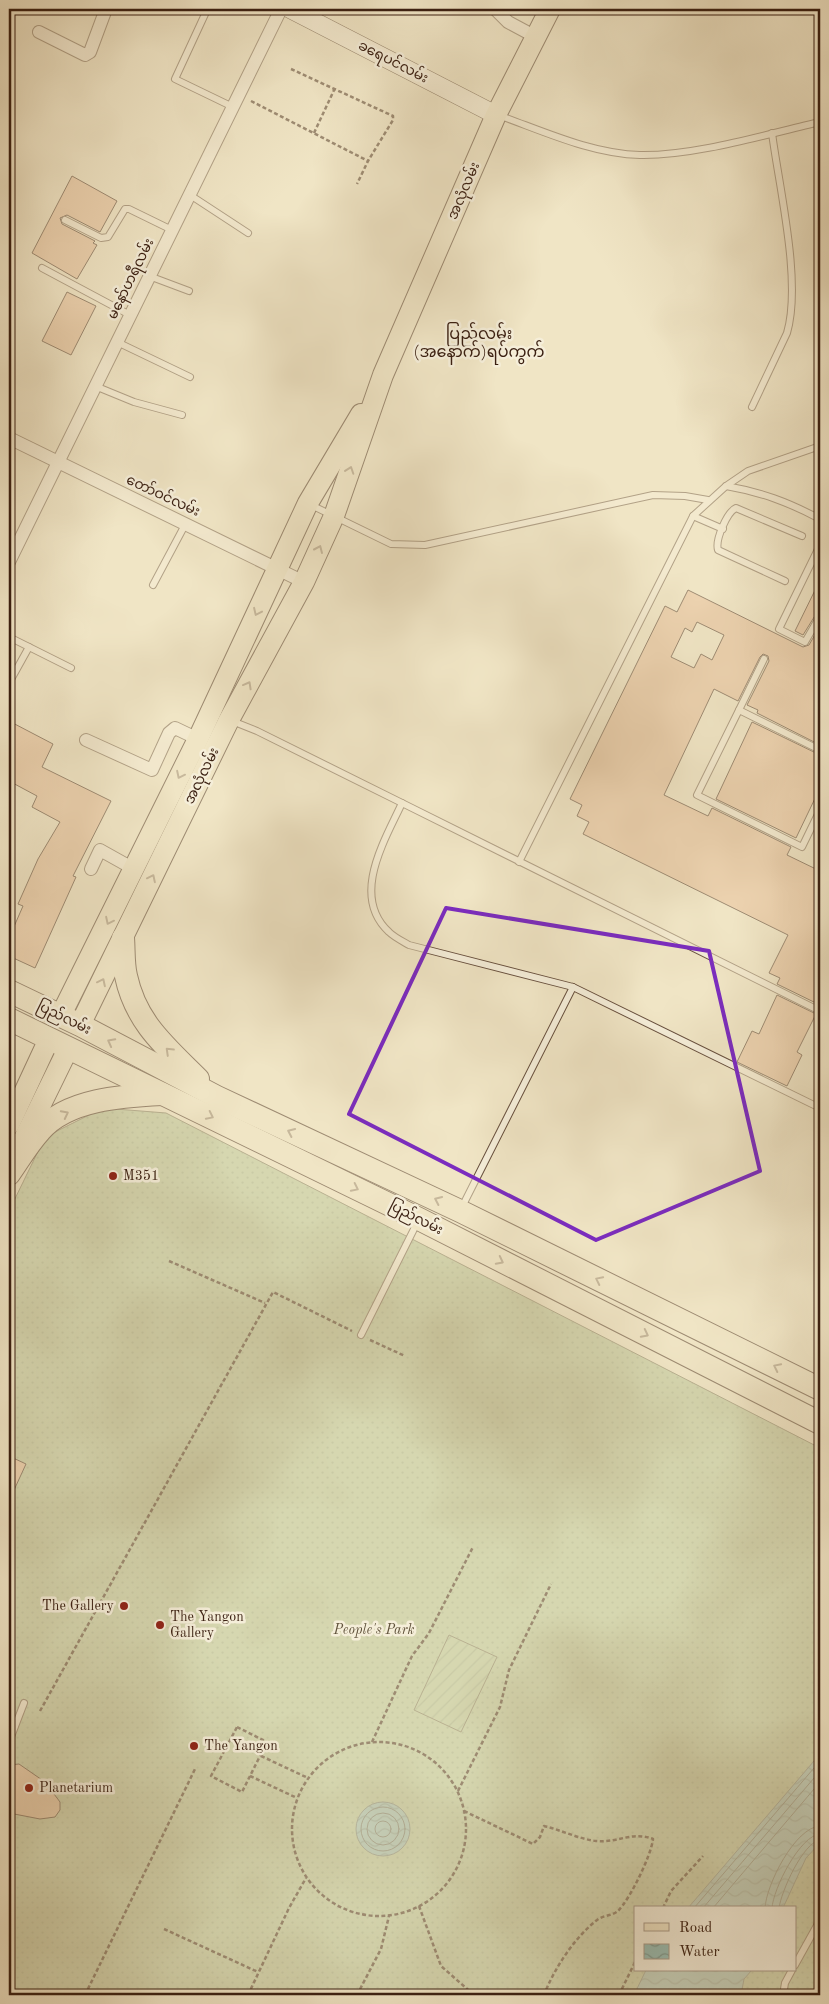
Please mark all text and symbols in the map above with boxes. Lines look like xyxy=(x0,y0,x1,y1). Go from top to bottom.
street label: ခရေပင်လမ်း xyxy=(354,35,432,89)
street label: အလုံလမ်း xyxy=(442,159,486,223)
street label: မနော်ဟရီလမ်း xyxy=(102,235,160,323)
district label: ပြည်လမ်း (အနောက်)ရပ်ကွက် xyxy=(413,322,545,365)
one-way arrow xyxy=(344,466,354,475)
street label: တော်ဝင်လမ်း xyxy=(124,469,204,519)
one-way arrow xyxy=(313,545,323,554)
one-way arrow xyxy=(253,607,263,616)
one-way arrow xyxy=(242,682,252,691)
street label: အလုံလမ်း xyxy=(179,744,225,808)
one-way arrow xyxy=(177,769,187,778)
one-way arrow xyxy=(146,874,156,883)
one-way arrow xyxy=(105,915,115,924)
one-way arrow xyxy=(95,978,105,987)
street label: ပြည်လမ်း xyxy=(33,995,95,1041)
one-way arrow xyxy=(108,1038,117,1048)
one-way arrow xyxy=(166,1048,175,1057)
one-way arrow xyxy=(59,1110,68,1120)
one-way arrow xyxy=(205,1110,214,1120)
one-way arrow xyxy=(287,1127,296,1138)
place label: M351 xyxy=(123,1169,159,1183)
marker: M351 xyxy=(107,1170,119,1182)
one-way arrow xyxy=(350,1182,359,1192)
street label: ပြည်လမ်း xyxy=(385,1195,447,1241)
one-way arrow xyxy=(434,1196,443,1207)
one-way arrow xyxy=(495,1255,504,1265)
one-way arrow xyxy=(596,1276,605,1286)
one-way arrow xyxy=(640,1328,649,1338)
one-way arrow xyxy=(773,1363,782,1373)
place label: The Gallery xyxy=(42,1599,115,1613)
marker: The Gallery xyxy=(118,1600,130,1612)
place label: The Yangon Gallery xyxy=(170,1610,244,1640)
marker: The Yangon Gallery xyxy=(154,1619,166,1631)
park label: People's Park xyxy=(333,1623,415,1638)
place label: The Yangon xyxy=(204,1739,278,1753)
marker: The Yangon xyxy=(188,1740,200,1752)
place label: Planetarium xyxy=(39,1781,113,1795)
marker: Planetarium xyxy=(23,1782,35,1794)
legend xyxy=(634,1906,796,1972)
text: Road xyxy=(679,1921,713,1936)
text: Water xyxy=(679,1945,720,1960)

